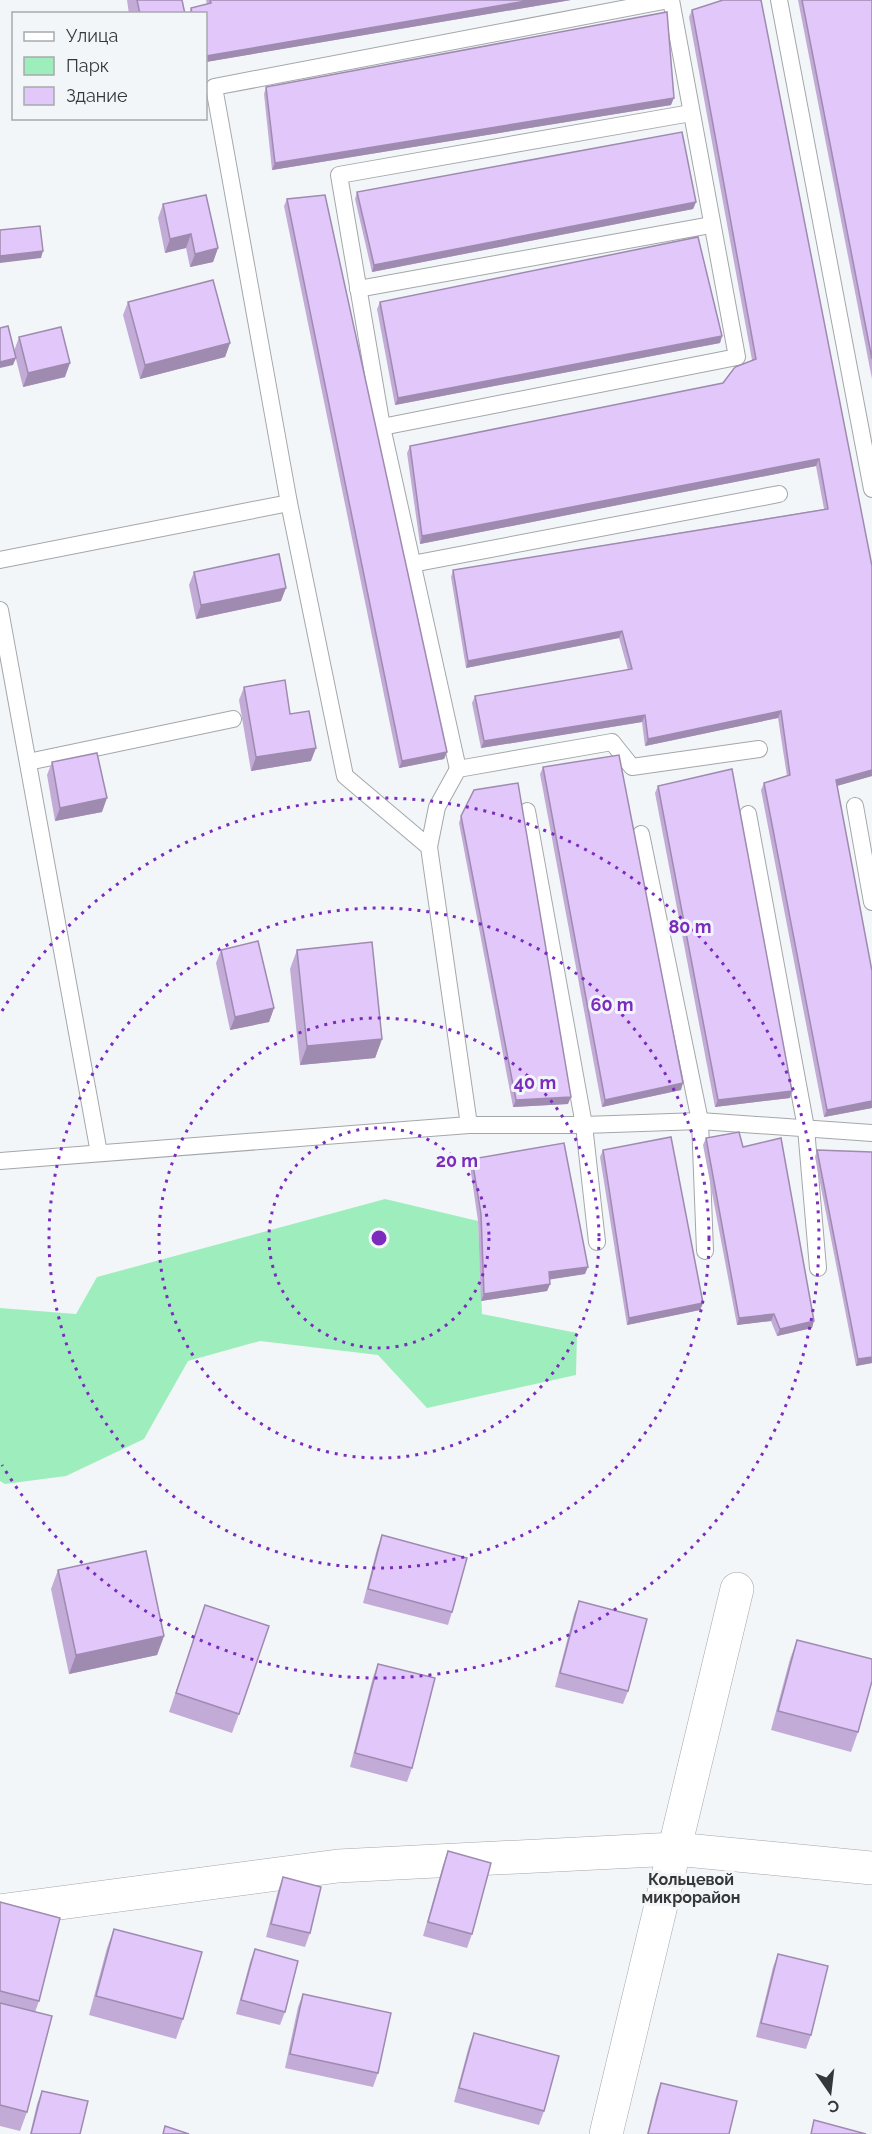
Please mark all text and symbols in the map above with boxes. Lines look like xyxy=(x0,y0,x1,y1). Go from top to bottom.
legend xyxy=(12,12,207,120)
text: Улица xyxy=(66,25,118,46)
text: Парк xyxy=(66,55,109,76)
text: Здание xyxy=(66,85,128,106)
text: 80 m xyxy=(668,916,712,937)
text: 60 m xyxy=(590,994,634,1015)
text: 40 m xyxy=(514,1072,556,1093)
text: 20 m xyxy=(436,1150,478,1171)
centre of rings xyxy=(369,1228,389,1248)
district label: Кольцевой микрорайон xyxy=(642,1870,740,1907)
north arrow xyxy=(800,2062,860,2122)
text: С xyxy=(826,2096,841,2117)

